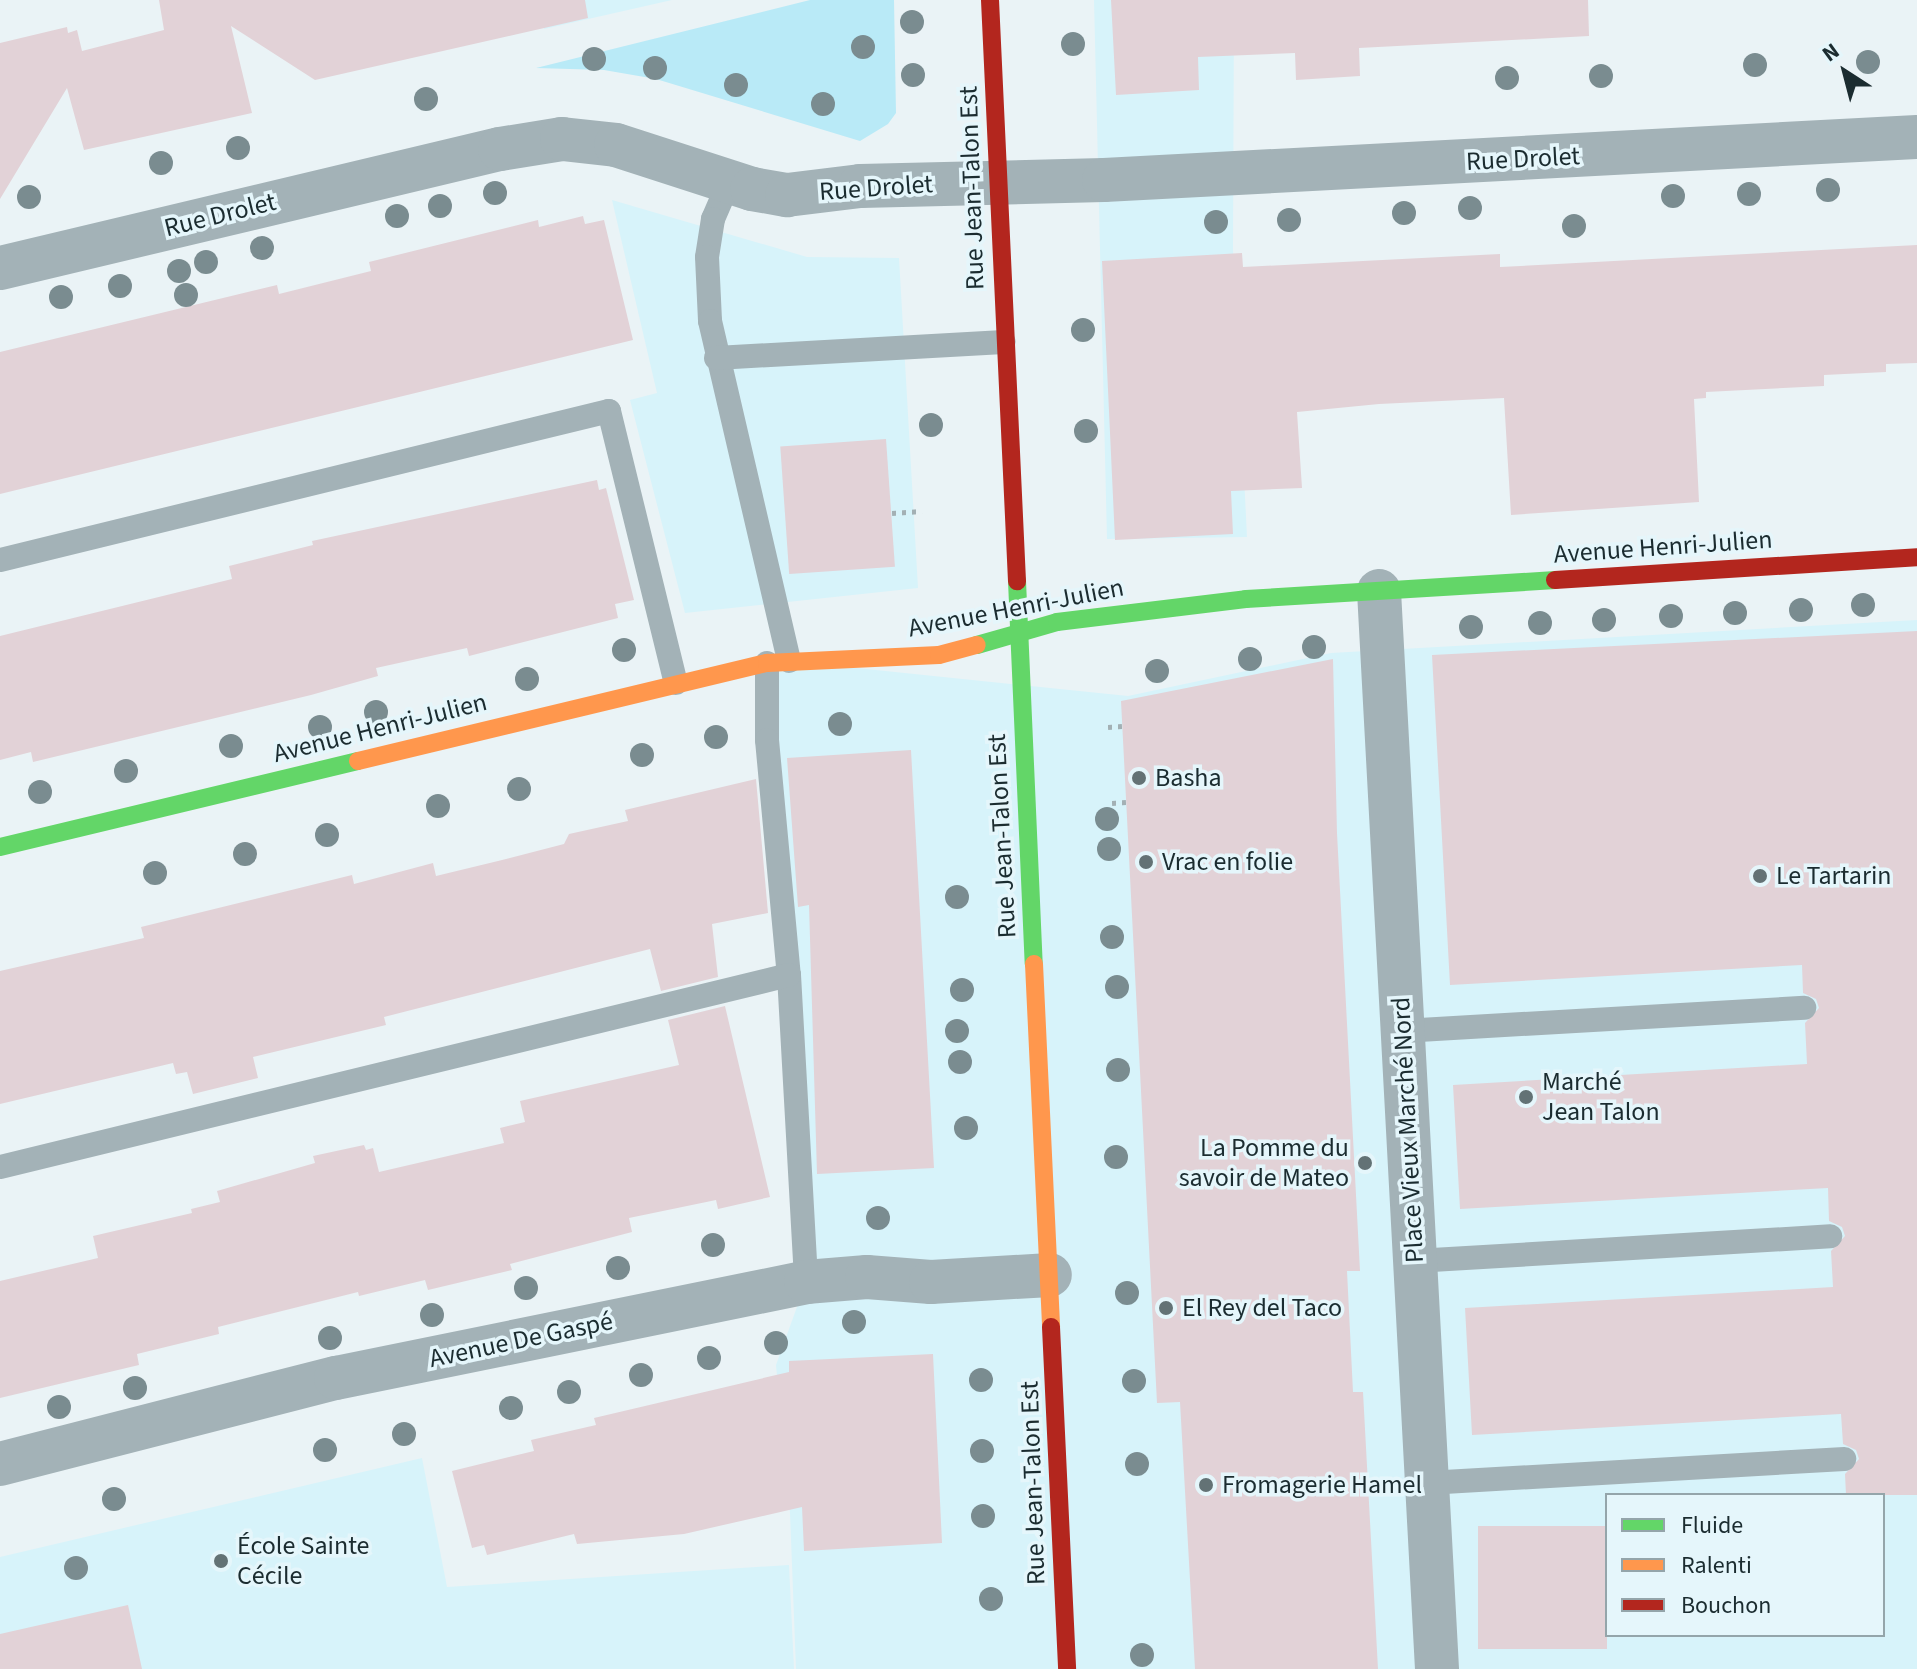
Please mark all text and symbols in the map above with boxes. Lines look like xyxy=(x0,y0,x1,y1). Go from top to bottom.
north arrow xyxy=(1805,32,1885,112)
text: N xyxy=(1816,35,1846,70)
street label: Rue Jean-Talon Est xyxy=(953,85,991,291)
street label: Rue Drolet xyxy=(1465,140,1581,178)
street label: Rue Drolet xyxy=(818,168,934,208)
street label: Rue Drolet xyxy=(161,186,279,244)
street label: Avenue Henri-Julien xyxy=(1553,524,1773,570)
street label: Avenue Henri-Julien xyxy=(905,572,1127,644)
street label: Avenue Henri-Julien xyxy=(270,686,490,770)
street label: Rue Jean-Talon Est xyxy=(981,733,1023,939)
place label: Basha xyxy=(1155,762,1222,794)
marker: Basha xyxy=(1130,769,1148,787)
place label: Vrac en folie xyxy=(1162,846,1293,878)
marker: Vrac en folie xyxy=(1137,853,1155,871)
place label: Le Tartarin xyxy=(1776,860,1892,892)
marker: Le Tartarin xyxy=(1751,867,1769,885)
street label: Place Vieux Marché Nord xyxy=(1385,996,1431,1264)
place label: Marché Jean Talon xyxy=(1542,1066,1660,1128)
marker: Marché Jean Talon xyxy=(1517,1088,1535,1106)
place label: La Pomme du savoir de Mateo xyxy=(1179,1132,1349,1194)
marker: La Pomme du savoir de Mateo xyxy=(1356,1154,1374,1172)
place label: El Rey del Taco xyxy=(1182,1292,1342,1324)
marker: El Rey del Taco xyxy=(1157,1299,1175,1317)
street label: Avenue De Gaspé xyxy=(426,1305,616,1375)
street label: Rue Jean-Talon Est xyxy=(1014,1380,1052,1586)
place label: Fromagerie Hamel xyxy=(1222,1469,1422,1501)
marker: Fromagerie Hamel xyxy=(1197,1476,1215,1494)
legend xyxy=(1605,1493,1885,1637)
text: Fluide xyxy=(1681,1508,1743,1543)
place label: École Sainte Cécile xyxy=(237,1530,370,1592)
text: Ralenti xyxy=(1681,1548,1752,1583)
marker: École Sainte Cécile xyxy=(212,1552,230,1570)
text: Bouchon xyxy=(1681,1588,1771,1623)

